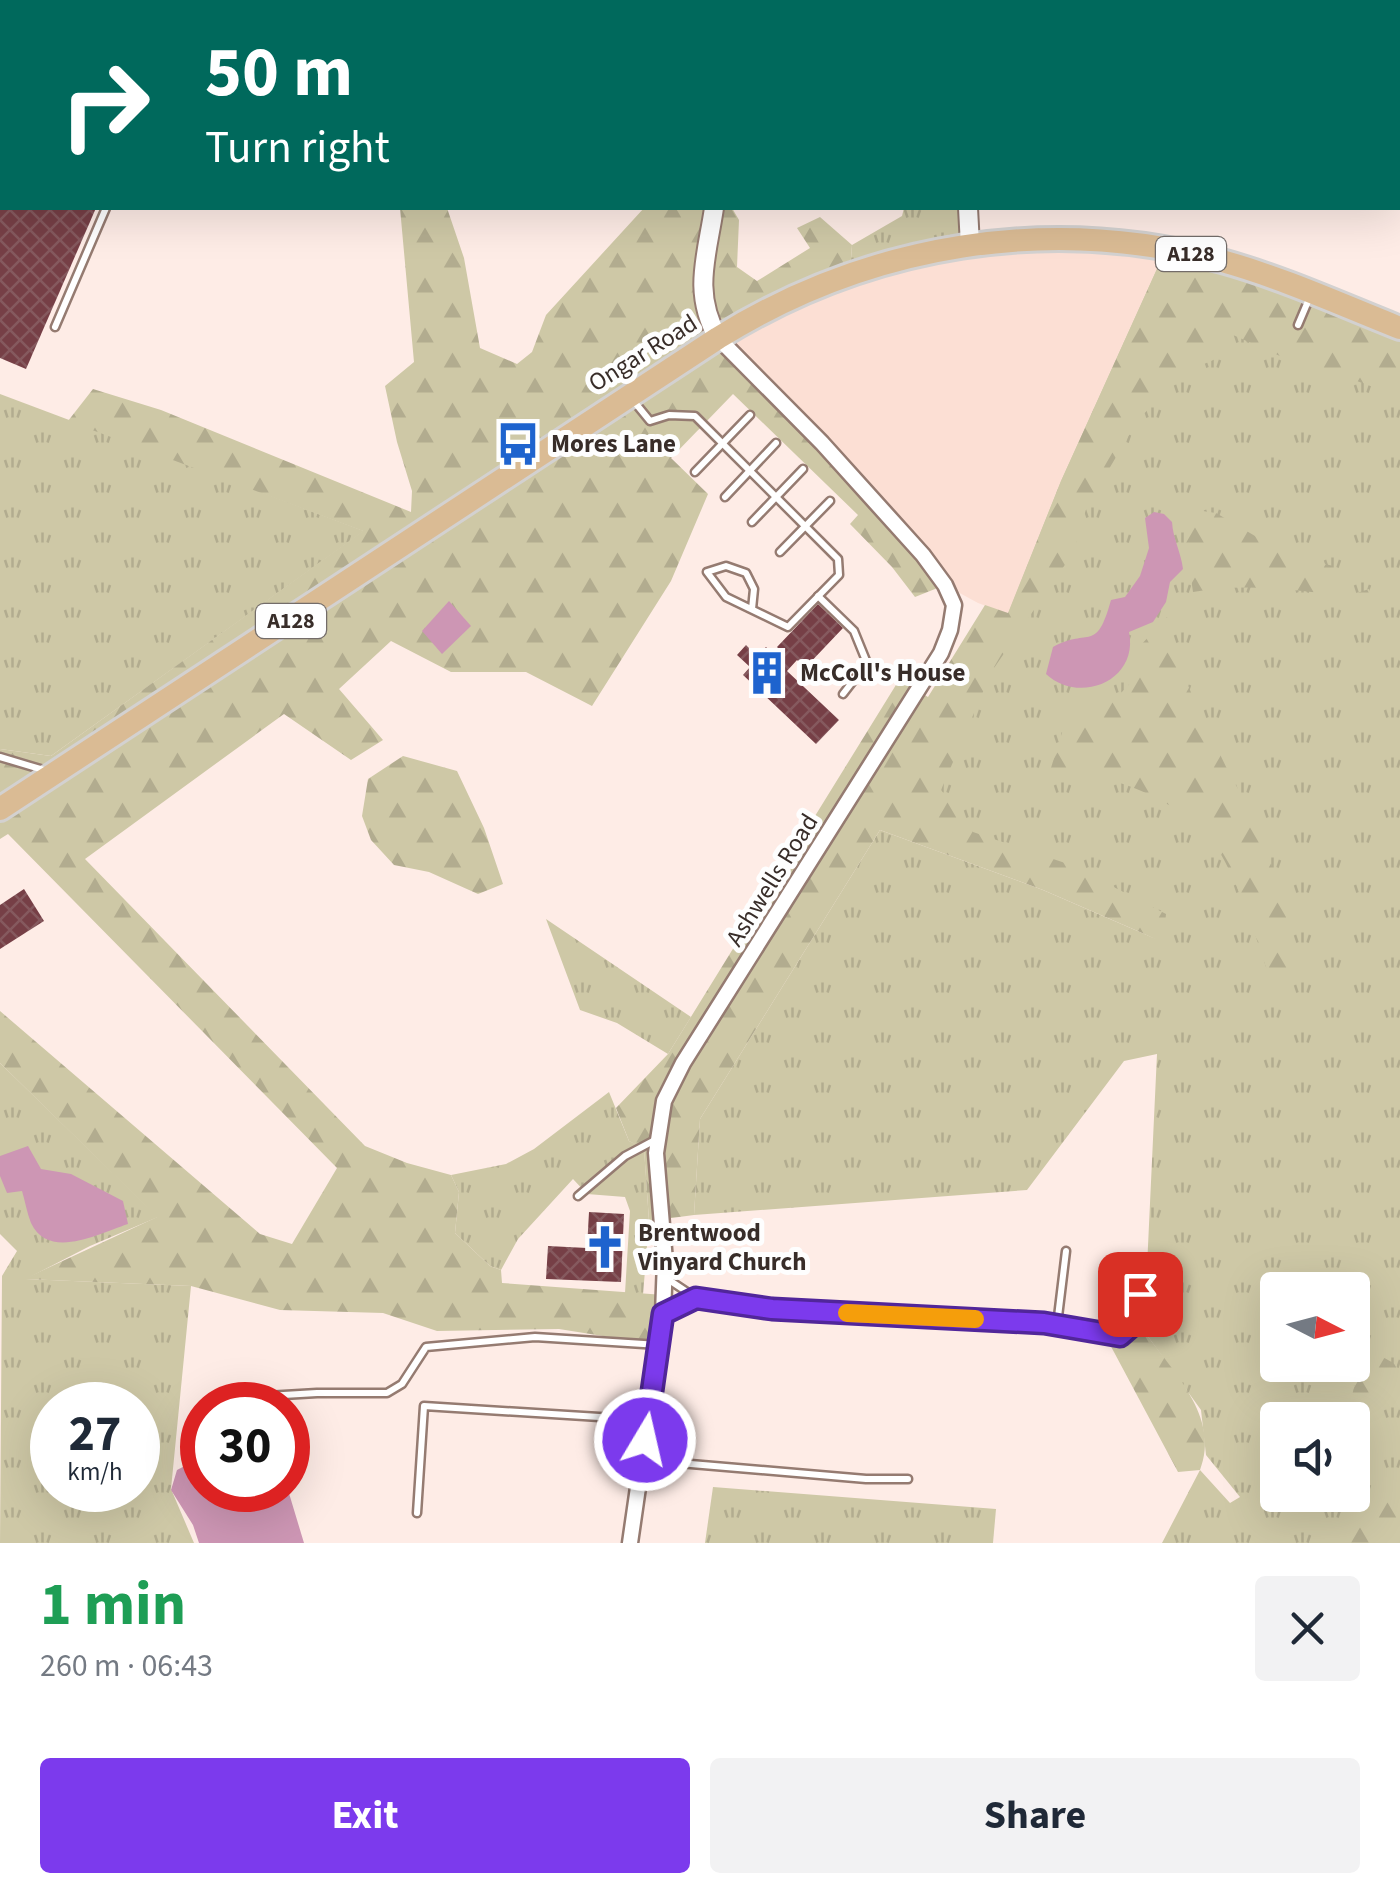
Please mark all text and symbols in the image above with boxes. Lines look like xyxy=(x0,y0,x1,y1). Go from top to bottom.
text: 50 m xyxy=(205,23,353,123)
icon: right xyxy=(40,40,170,170)
text: Turn right xyxy=(205,116,390,180)
road number: A128 xyxy=(1156,237,1226,271)
street label: Ongar Road xyxy=(582,305,704,401)
bus stop icon: Mores Lane xyxy=(494,420,542,468)
place label: Mores Lane xyxy=(551,426,676,462)
road number: A128 xyxy=(256,604,326,638)
building icon: McColl's House xyxy=(743,649,791,697)
place label: McColl's House xyxy=(800,655,966,691)
street label: Ashwells Road xyxy=(717,807,827,953)
place label: Brentwood Vinyard Church xyxy=(637,1215,807,1280)
church icon: Brentwood Vinyard Church xyxy=(581,1223,629,1271)
pin xyxy=(1098,1252,1183,1337)
icon: arrive xyxy=(1113,1267,1168,1322)
north arrow xyxy=(1260,1272,1370,1382)
map controls xyxy=(1260,1272,1370,1512)
speed limit sign: 30 xyxy=(180,1382,310,1512)
position arrow xyxy=(593,1388,697,1492)
text: 27 xyxy=(69,1399,121,1470)
button: sound xyxy=(1260,1402,1370,1512)
text: km/h xyxy=(67,1454,123,1490)
text: 1 min xyxy=(40,1563,186,1648)
button: close xyxy=(1255,1576,1360,1681)
text: 260 m · 06:43 xyxy=(40,1643,213,1689)
button: Exit xyxy=(40,1758,690,1873)
button: Share xyxy=(710,1758,1360,1873)

